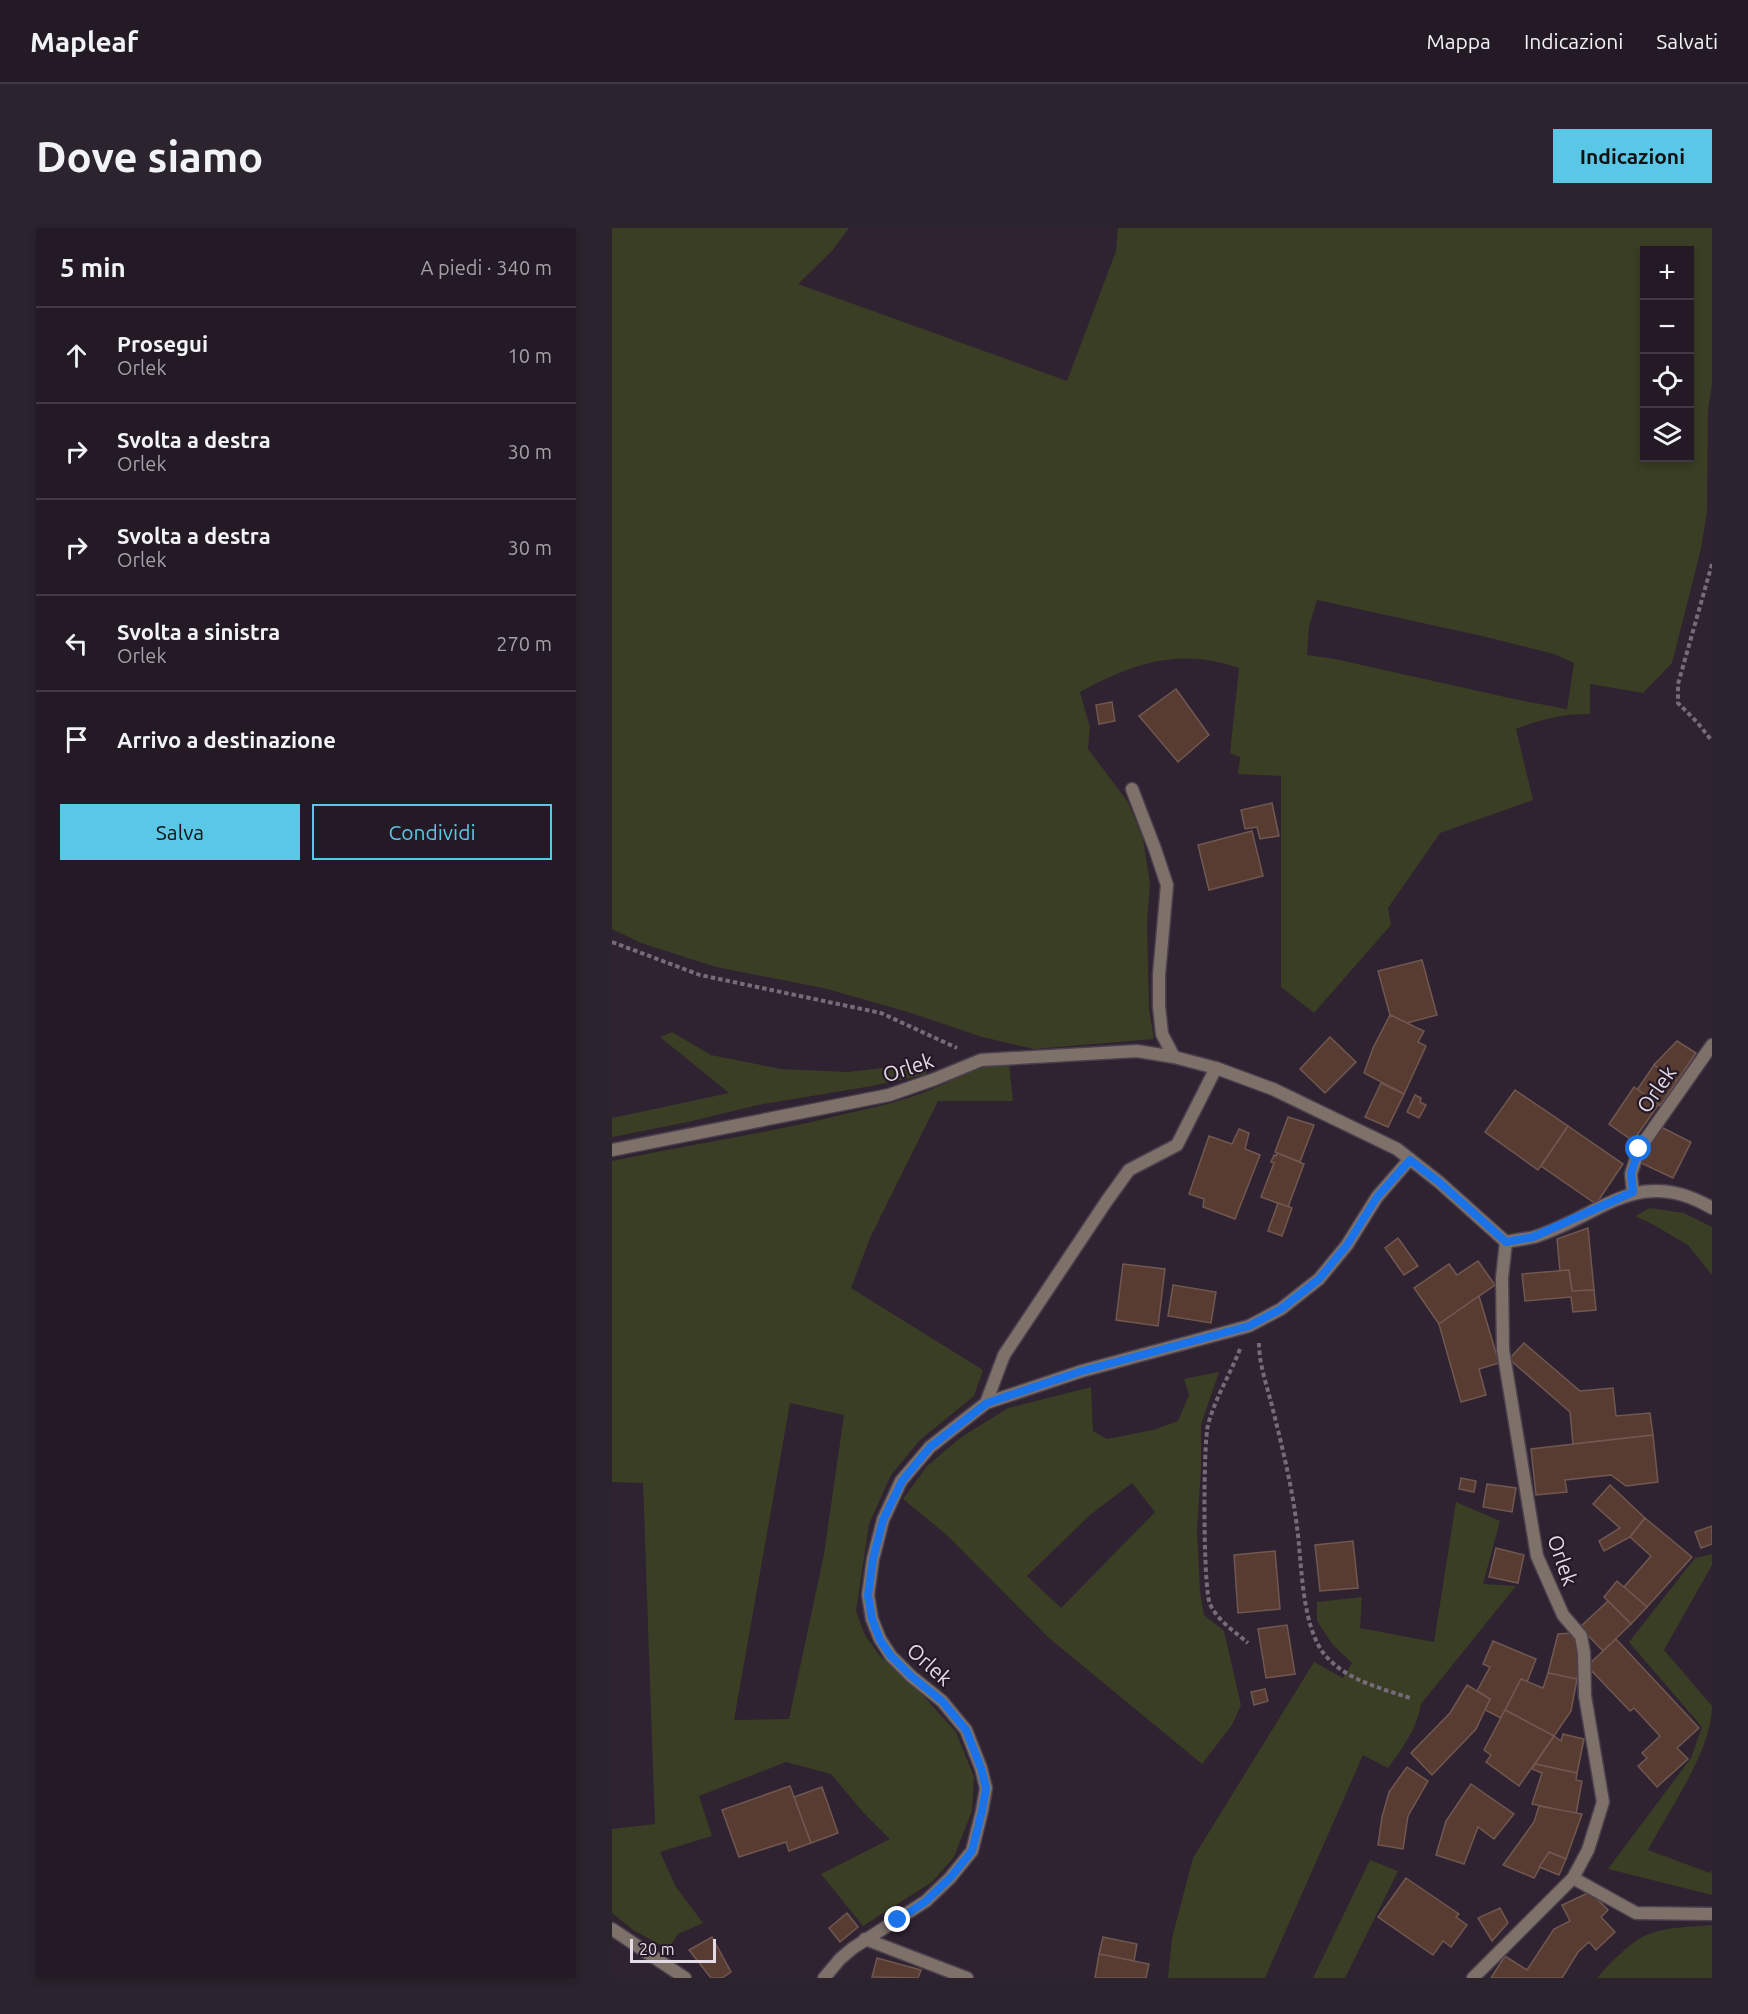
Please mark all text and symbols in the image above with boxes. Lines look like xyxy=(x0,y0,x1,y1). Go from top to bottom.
text: Mapleaf xyxy=(30,26,138,57)
text: Mappa xyxy=(1426,29,1491,53)
text: Indicazioni xyxy=(1524,29,1623,53)
text: Salvati xyxy=(1656,29,1718,53)
button: Indicazioni xyxy=(1553,129,1712,183)
text: Dove siamo xyxy=(36,133,263,180)
map controls xyxy=(1640,246,1694,462)
button: + xyxy=(1640,246,1694,300)
text: 5 min xyxy=(60,253,126,282)
text: A piedi · 340 m xyxy=(421,256,552,279)
button: − xyxy=(1640,300,1694,354)
text: Prosegui xyxy=(117,331,208,356)
icon: ahead xyxy=(60,339,93,372)
text: 10 m xyxy=(508,344,552,367)
button: locate xyxy=(1640,354,1694,408)
text: Orlek xyxy=(117,356,166,379)
button: layers xyxy=(1640,408,1694,462)
text: Svolta a destra xyxy=(117,427,271,452)
icon: right xyxy=(60,435,93,468)
text: 30 m xyxy=(508,440,552,463)
text: Orlek xyxy=(117,452,166,475)
text: Svolta a destra xyxy=(117,523,271,548)
icon: right xyxy=(60,531,93,564)
text: 30 m xyxy=(508,536,552,559)
text: Orlek xyxy=(117,548,166,571)
text: Svolta a sinistra xyxy=(117,619,280,644)
icon: left xyxy=(60,627,93,660)
text: 270 m xyxy=(496,632,552,655)
text: Orlek xyxy=(117,644,166,667)
icon: arrive xyxy=(60,723,93,756)
text: Arrivo a destinazione xyxy=(117,727,336,752)
button: Salva xyxy=(60,804,300,860)
button: Condividi xyxy=(312,804,552,860)
street label: Orlek xyxy=(880,1047,937,1086)
street label: Orlek xyxy=(1631,1061,1681,1117)
route start xyxy=(1625,1135,1651,1161)
street label: Orlek xyxy=(1543,1532,1583,1589)
street label: Orlek xyxy=(903,1638,958,1691)
route end xyxy=(884,1906,910,1932)
scale bar xyxy=(630,1936,716,1964)
text: 20 m xyxy=(639,1940,675,1958)

